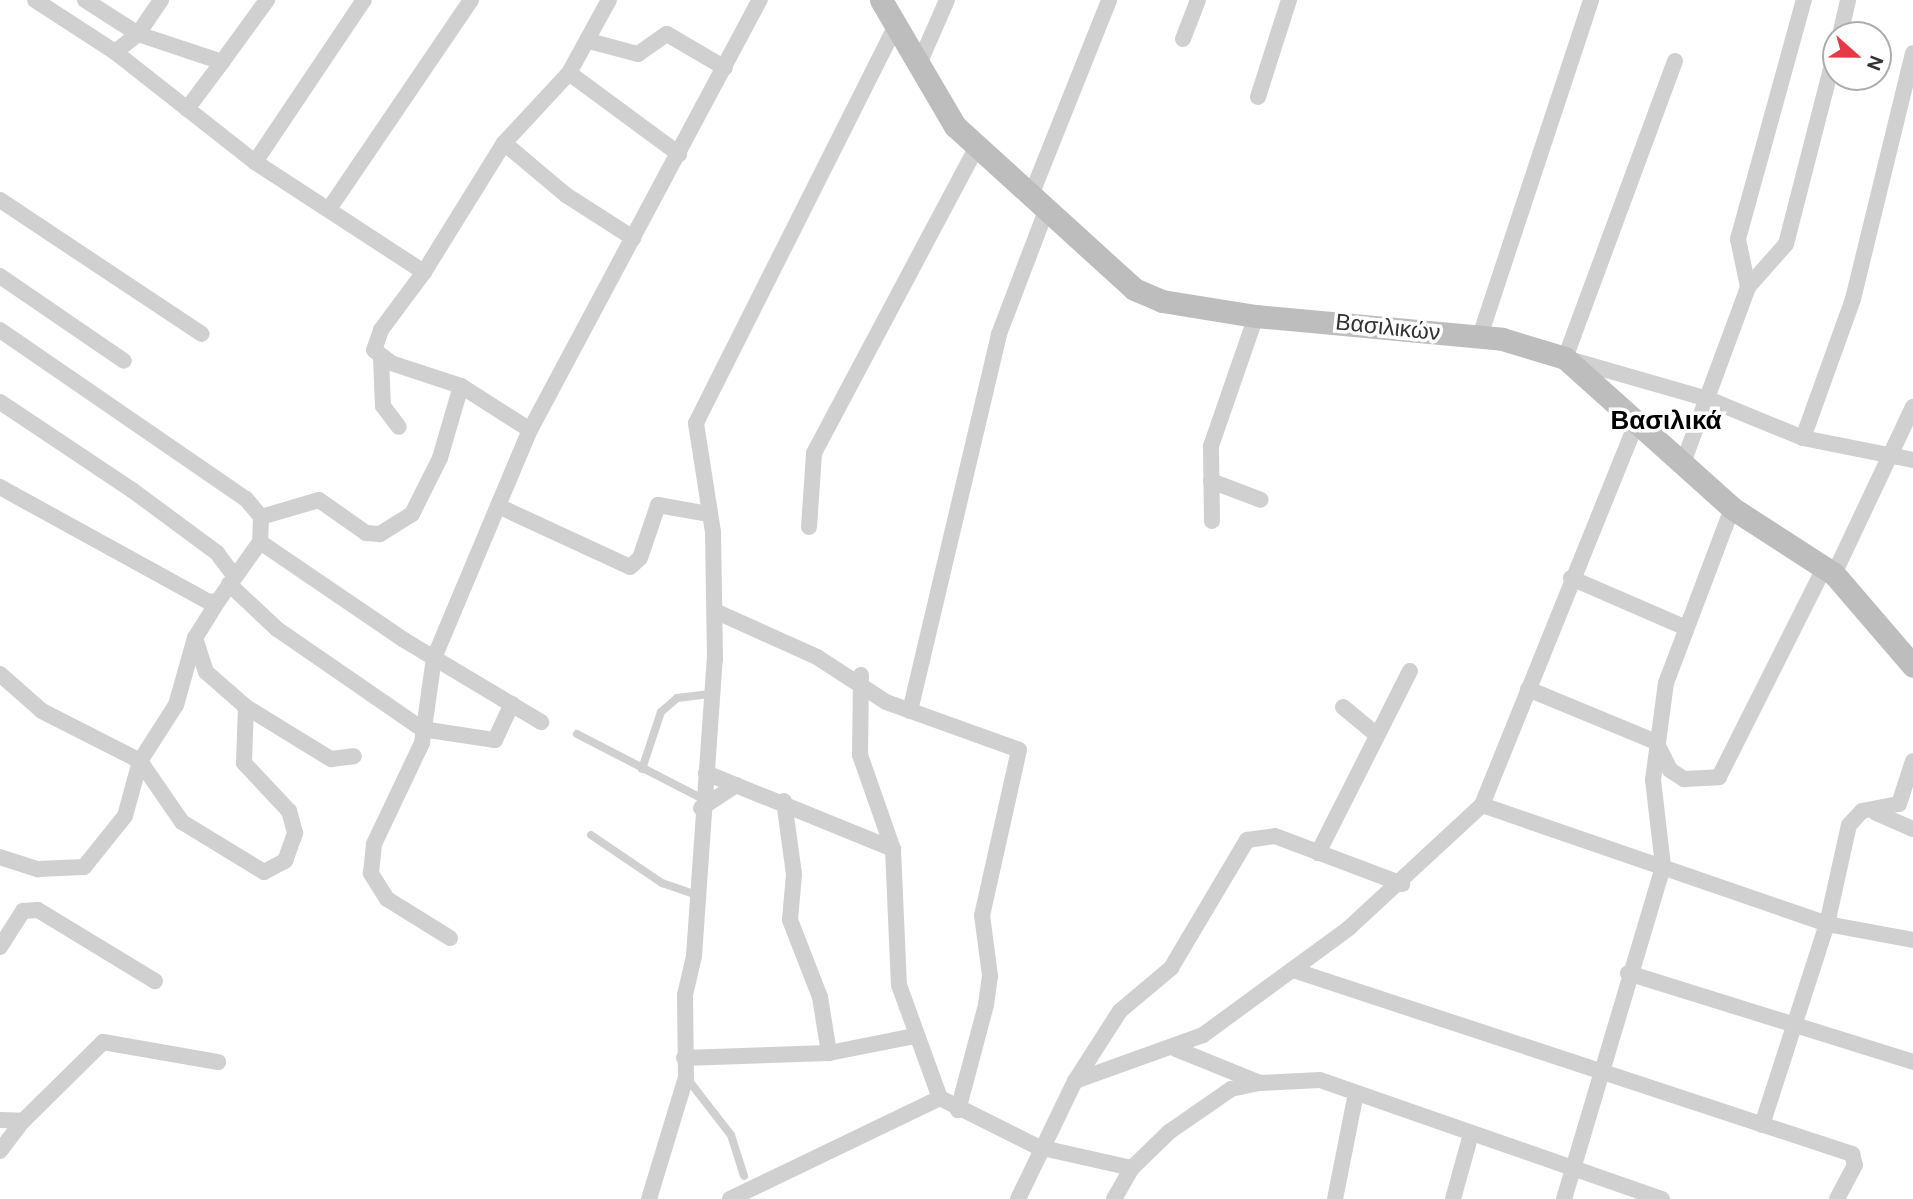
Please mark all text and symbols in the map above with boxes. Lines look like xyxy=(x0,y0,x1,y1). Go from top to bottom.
north arrow xyxy=(1822,21,1892,91)
text: N xyxy=(1861,52,1889,74)
street label: Βασιλικών xyxy=(1334,308,1442,346)
district label: Βασιλικά xyxy=(1610,405,1722,437)

